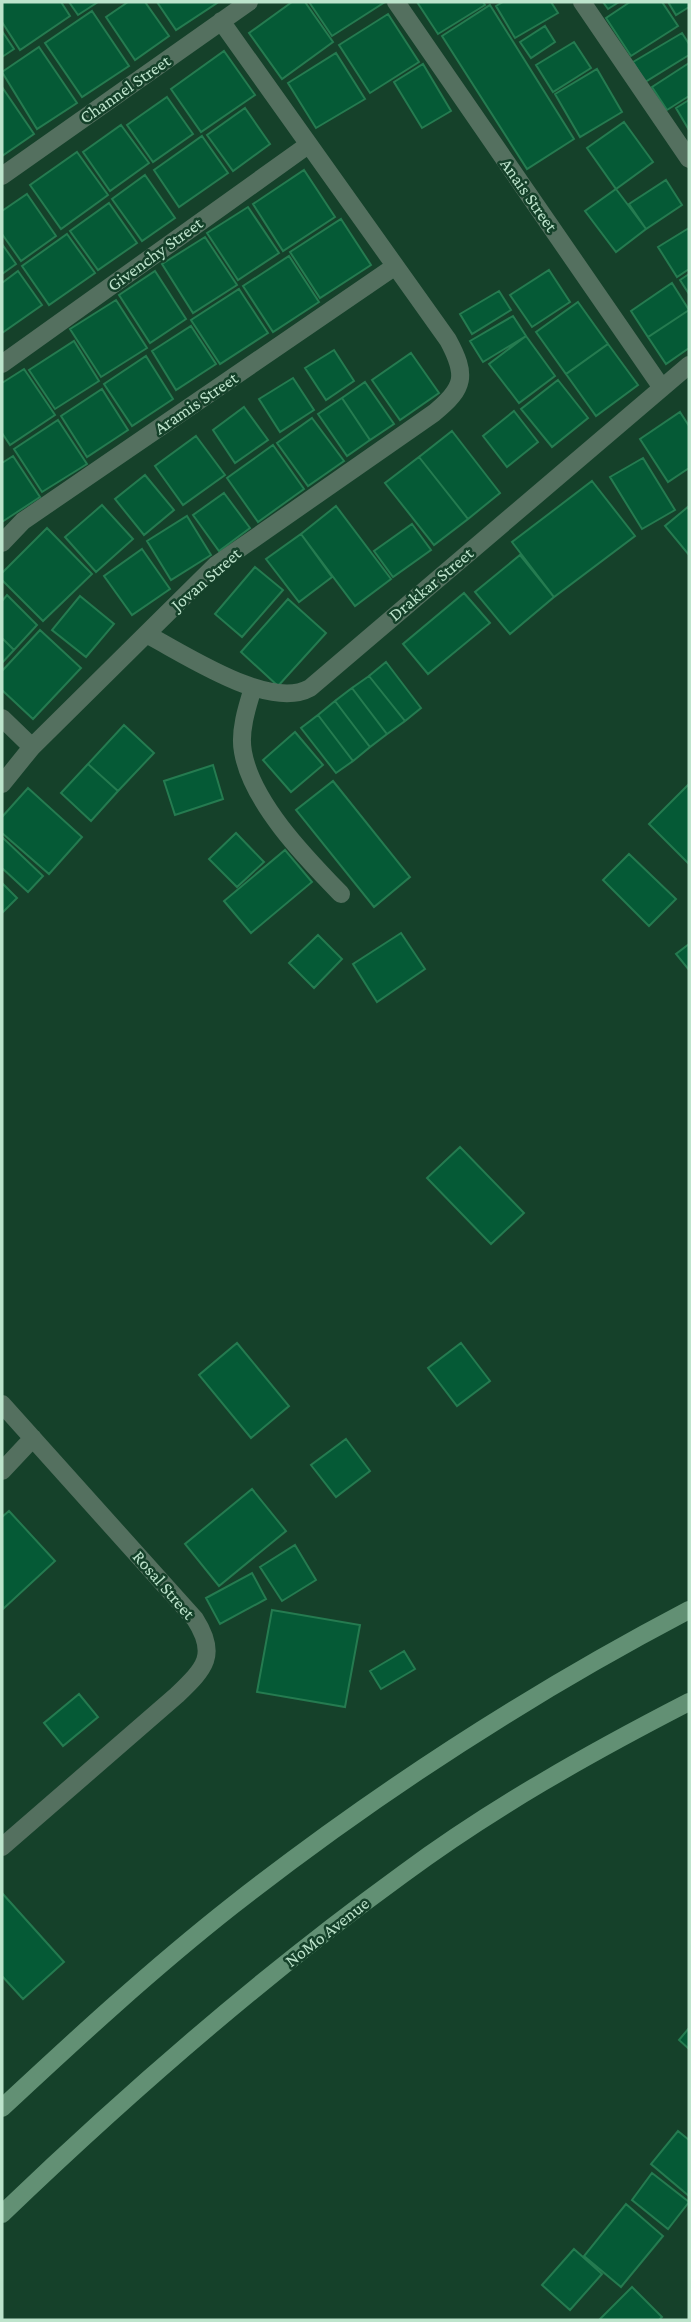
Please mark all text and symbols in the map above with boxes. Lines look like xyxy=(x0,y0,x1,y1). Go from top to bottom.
street label: Channel Street xyxy=(76,50,175,128)
street label: Anais Street xyxy=(496,154,562,237)
street label: Givenchy Street xyxy=(104,212,207,295)
street label: Aramis Street xyxy=(150,367,242,438)
street label: Drakkar Street xyxy=(385,542,478,625)
street label: Jovan Street xyxy=(165,543,246,616)
street label: Rosal Street xyxy=(129,1547,200,1624)
street label: NoMo Avenue xyxy=(281,1893,373,1971)

